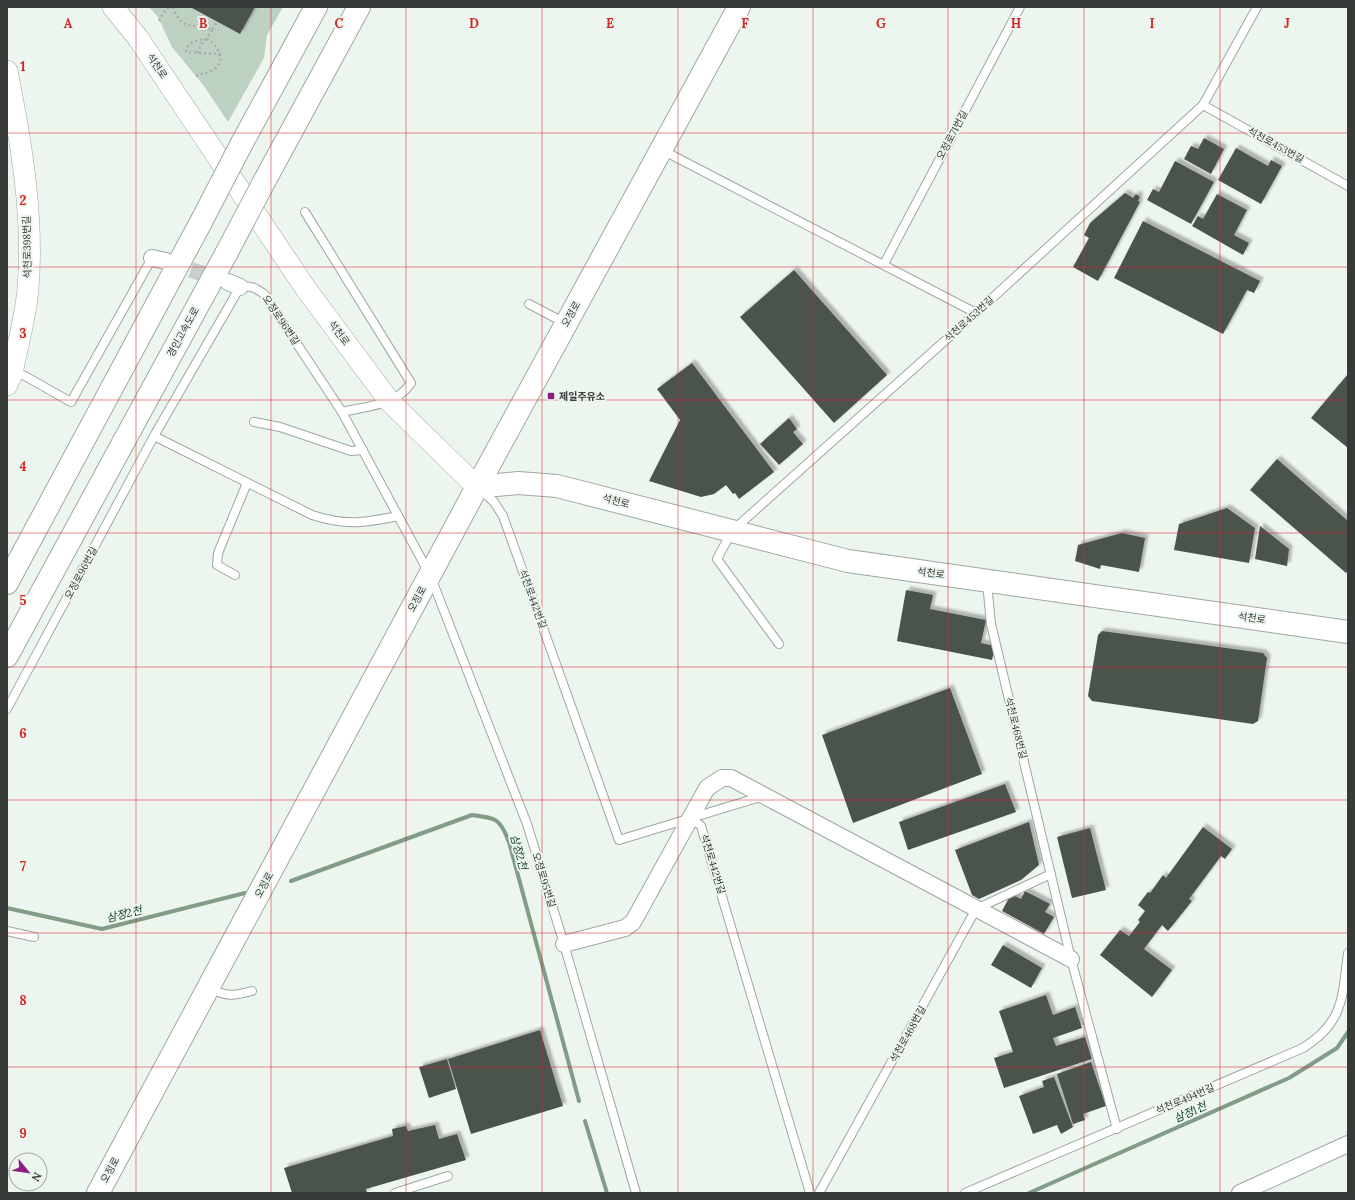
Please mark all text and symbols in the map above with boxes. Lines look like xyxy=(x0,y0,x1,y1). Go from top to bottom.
text: A xyxy=(64,15,73,32)
text: B xyxy=(199,15,208,32)
text: C xyxy=(335,15,344,32)
text: D xyxy=(469,15,479,32)
text: E xyxy=(606,15,614,32)
text: F xyxy=(741,15,749,32)
text: G xyxy=(876,15,886,32)
text: H xyxy=(1011,15,1021,32)
text: I xyxy=(1149,15,1155,32)
text: J xyxy=(1284,15,1290,32)
street label: 석천로 xyxy=(144,51,170,81)
text: 1 xyxy=(20,58,26,75)
street label: 오정로71번길 xyxy=(934,108,970,162)
street label: 석천로453번길 xyxy=(1246,124,1306,166)
text: 2 xyxy=(20,192,27,209)
street label: 석천로398번길 xyxy=(20,215,34,279)
street label: 오정로96번길 xyxy=(260,293,302,347)
street label: 석천로453번길 xyxy=(941,293,997,345)
street label: 오정로 xyxy=(559,299,583,329)
street label: 경인고속도로 xyxy=(164,305,202,359)
street label: 석천로 xyxy=(326,318,352,348)
text: 3 xyxy=(19,325,27,342)
place label: 제일주유소 xyxy=(559,390,605,403)
marker: 제일주유소 xyxy=(546,391,556,401)
text: 4 xyxy=(19,458,27,475)
street label: 석천로 xyxy=(601,491,631,511)
street label: 오정로96번길 xyxy=(62,545,100,601)
street label: 석천로 xyxy=(916,565,946,581)
street label: 석천로442번길 xyxy=(516,568,550,630)
street label: 오정로 xyxy=(405,584,429,614)
text: 5 xyxy=(19,592,27,609)
street label: 석천로 xyxy=(1237,610,1267,626)
street label: 석천로468번길 xyxy=(1002,696,1030,760)
text: 6 xyxy=(19,725,27,742)
street label: 석천로442번길 xyxy=(698,832,728,896)
water label: 삼정2천 xyxy=(507,833,531,873)
street label: 오정로95번길 xyxy=(529,851,559,909)
text: 7 xyxy=(20,858,26,875)
street label: 오정로 xyxy=(252,870,276,900)
water label: 삼정2천 xyxy=(105,902,145,925)
text: 8 xyxy=(19,992,27,1009)
street label: 석천로468번길 xyxy=(887,1003,929,1065)
street label: 석천로494번길 xyxy=(1154,1081,1216,1117)
water label: 삼정1천 xyxy=(1172,1098,1210,1125)
text: 9 xyxy=(19,1125,27,1142)
north arrow xyxy=(8,1152,48,1192)
street label: 오정로 xyxy=(98,1155,122,1185)
text: N xyxy=(28,1170,45,1184)

